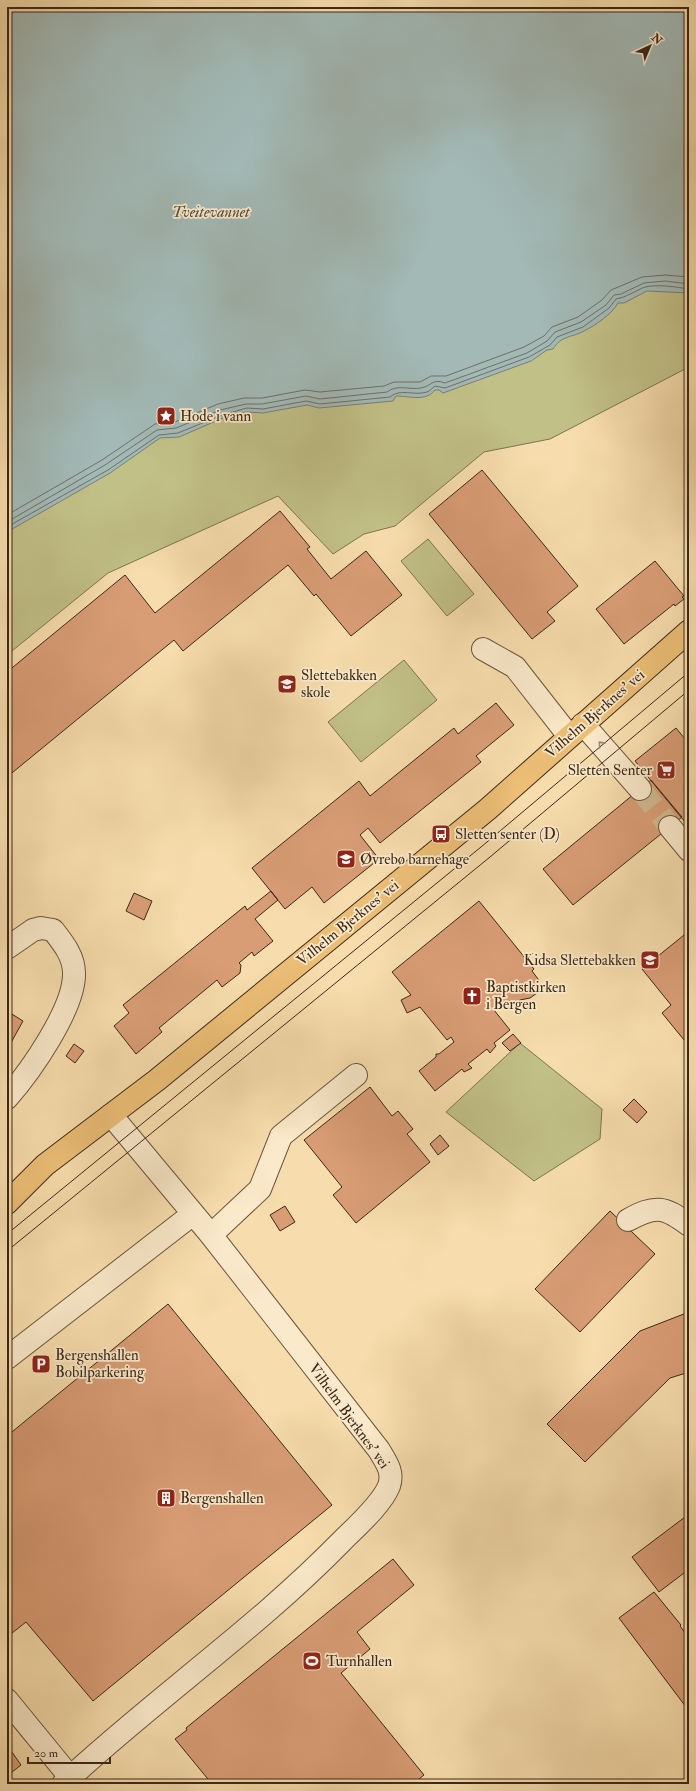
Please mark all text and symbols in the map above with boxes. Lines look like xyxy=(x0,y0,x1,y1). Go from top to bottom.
north arrow xyxy=(630,26,670,66)
text: N xyxy=(648,30,665,48)
water label: Tveitevannet xyxy=(172,202,251,222)
place icon: Hode i vann xyxy=(155,405,177,427)
place label: Hode i vann xyxy=(180,407,252,426)
street label: Vilhelm Bjerknes' vei xyxy=(541,665,649,763)
place label: Slettebakken skole xyxy=(301,666,377,702)
school or university icon: Slettebakken skole xyxy=(276,673,298,695)
one-way arrow xyxy=(599,741,606,748)
supermarket icon: Sletten Senter xyxy=(655,759,677,781)
place label: Sletten Senter xyxy=(568,761,652,780)
bus stop icon: Sletten senter (D) xyxy=(430,823,452,845)
place label: Sletten senter (D) xyxy=(455,825,560,844)
school or university icon: Øvrebø barnehage xyxy=(335,848,357,870)
place label: Øvrebø barnehage xyxy=(360,850,469,869)
street label: Vilhelm Bjerknes' vei xyxy=(293,876,403,970)
school or university icon: Kidsa Slettebakken xyxy=(639,949,661,971)
place label: Kidsa Slettebakken xyxy=(524,951,636,970)
place label: Baptistkirken i Bergen xyxy=(486,978,566,1014)
church icon: Baptistkirken i Bergen xyxy=(461,985,483,1007)
place label: Bergenshallen Bobilparkering xyxy=(55,1346,145,1383)
parking icon: Bergenshallen Bobilparkering xyxy=(30,1353,52,1375)
street label: Vilhelm Bjerknes' vei xyxy=(304,1359,394,1473)
building icon: Bergenshallen xyxy=(155,1487,177,1509)
place label: Bergenshallen xyxy=(180,1489,264,1508)
sports icon: Turnhallen xyxy=(301,1650,323,1672)
place label: Turnhallen xyxy=(326,1652,393,1671)
scale bar xyxy=(28,1739,110,1765)
text: 20 m xyxy=(34,1746,59,1761)

